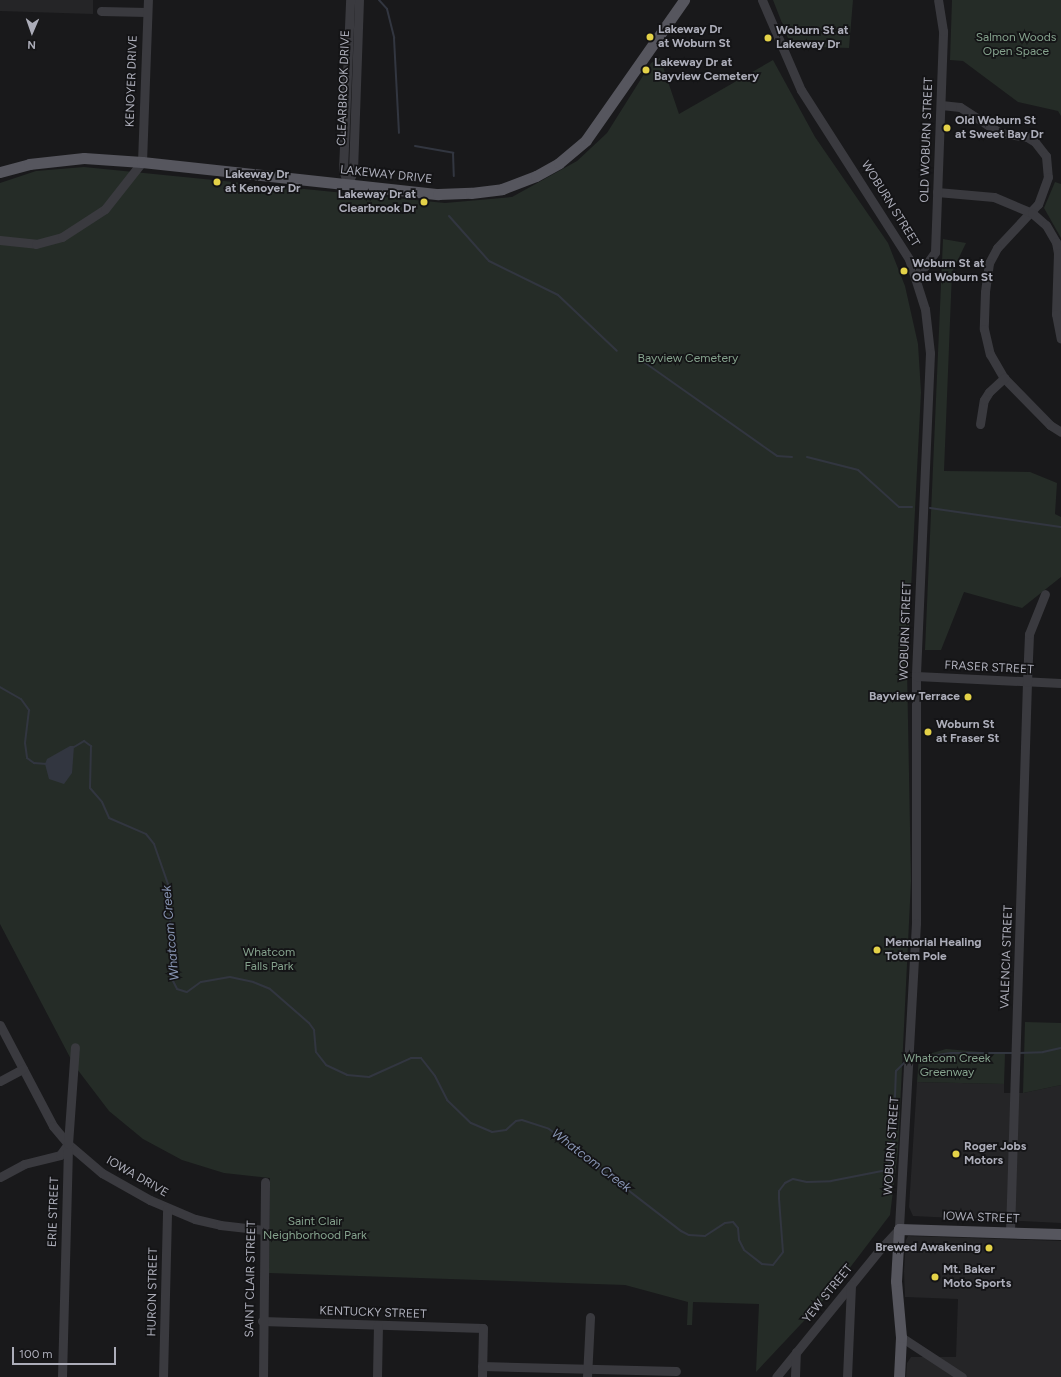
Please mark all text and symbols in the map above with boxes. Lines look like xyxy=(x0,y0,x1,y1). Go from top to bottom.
north arrow xyxy=(12,12,52,52)
place label: Lakeway Dr at Woburn St xyxy=(658,23,731,51)
place label: Woburn St at Lakeway Dr xyxy=(776,24,849,52)
street label: CLEARBROOK DRIVE xyxy=(335,30,353,146)
park label: Salmon Woods Open Space xyxy=(976,31,1056,59)
marker: Lakeway Dr at Woburn St xyxy=(645,32,655,42)
marker: Woburn St at Lakeway Dr xyxy=(763,33,773,43)
street label: KENOYER DRIVE xyxy=(123,35,141,127)
text: N xyxy=(27,38,36,51)
place label: Lakeway Dr at Bayview Cemetery xyxy=(654,56,759,84)
marker: Lakeway Dr at Bayview Cemetery xyxy=(641,65,651,75)
street label: OLD WOBURN STREET xyxy=(918,77,936,203)
place label: Old Woburn St at Sweet Bay Dr xyxy=(955,114,1043,142)
marker: Old Woburn St at Sweet Bay Dr xyxy=(942,123,952,133)
street label: WOBURN STREET xyxy=(858,158,922,250)
street label: LAKEWAY DRIVE xyxy=(339,163,433,187)
place label: Lakeway Dr at Kenoyer Dr xyxy=(225,168,301,196)
marker: Lakeway Dr at Kenoyer Dr xyxy=(212,177,222,187)
place label: Lakeway Dr at Clearbrook Dr xyxy=(338,188,416,216)
marker: Lakeway Dr at Clearbrook Dr xyxy=(419,197,429,207)
place label: Woburn St at Old Woburn St xyxy=(912,257,993,285)
marker: Woburn St at Old Woburn St xyxy=(899,266,909,276)
park label: Bayview Cemetery xyxy=(638,352,738,366)
street label: WOBURN STREET xyxy=(897,581,915,681)
street label: FRASER STREET xyxy=(944,658,1034,678)
place label: Bayview Terrace xyxy=(869,690,960,704)
marker: Bayview Terrace xyxy=(963,692,973,702)
place label: Woburn St at Fraser St xyxy=(936,718,999,746)
marker: Woburn St at Fraser St xyxy=(923,727,933,737)
water label: Whatcom Creek xyxy=(159,885,183,981)
street label: VALENCIA STREET xyxy=(998,905,1016,1009)
place label: Memorial Healing Totem Pole xyxy=(885,936,981,964)
marker: Memorial Healing Totem Pole xyxy=(872,945,882,955)
park label: Whatcom Falls Park xyxy=(243,946,295,974)
park label: Whatcom Creek Greenway xyxy=(903,1052,991,1080)
street label: WOBURN STREET xyxy=(881,1096,903,1196)
water label: Whatcom Creek xyxy=(548,1126,634,1196)
place label: Roger Jobs Motors xyxy=(964,1140,1026,1168)
marker: Roger Jobs Motors xyxy=(951,1149,961,1159)
street label: IOWA DRIVE xyxy=(103,1153,171,1201)
street label: ERIE STREET xyxy=(46,1177,62,1247)
street label: IOWA STREET xyxy=(942,1209,1020,1227)
park label: Saint Clair Neighborhood Park xyxy=(263,1215,367,1243)
street label: SAINT CLAIR STREET xyxy=(243,1221,259,1337)
place label: Brewed Awakening xyxy=(875,1241,981,1255)
marker: Brewed Awakening xyxy=(984,1243,994,1253)
street label: HURON STREET xyxy=(145,1247,161,1337)
street label: YEW STREET xyxy=(800,1262,856,1326)
place label: Mt. Baker Moto Sports xyxy=(943,1263,1011,1291)
marker: Mt. Baker Moto Sports xyxy=(930,1272,940,1282)
street label: KENTUCKY STREET xyxy=(319,1304,427,1322)
scale bar xyxy=(14,1339,118,1365)
text: 100 m xyxy=(19,1347,53,1361)

